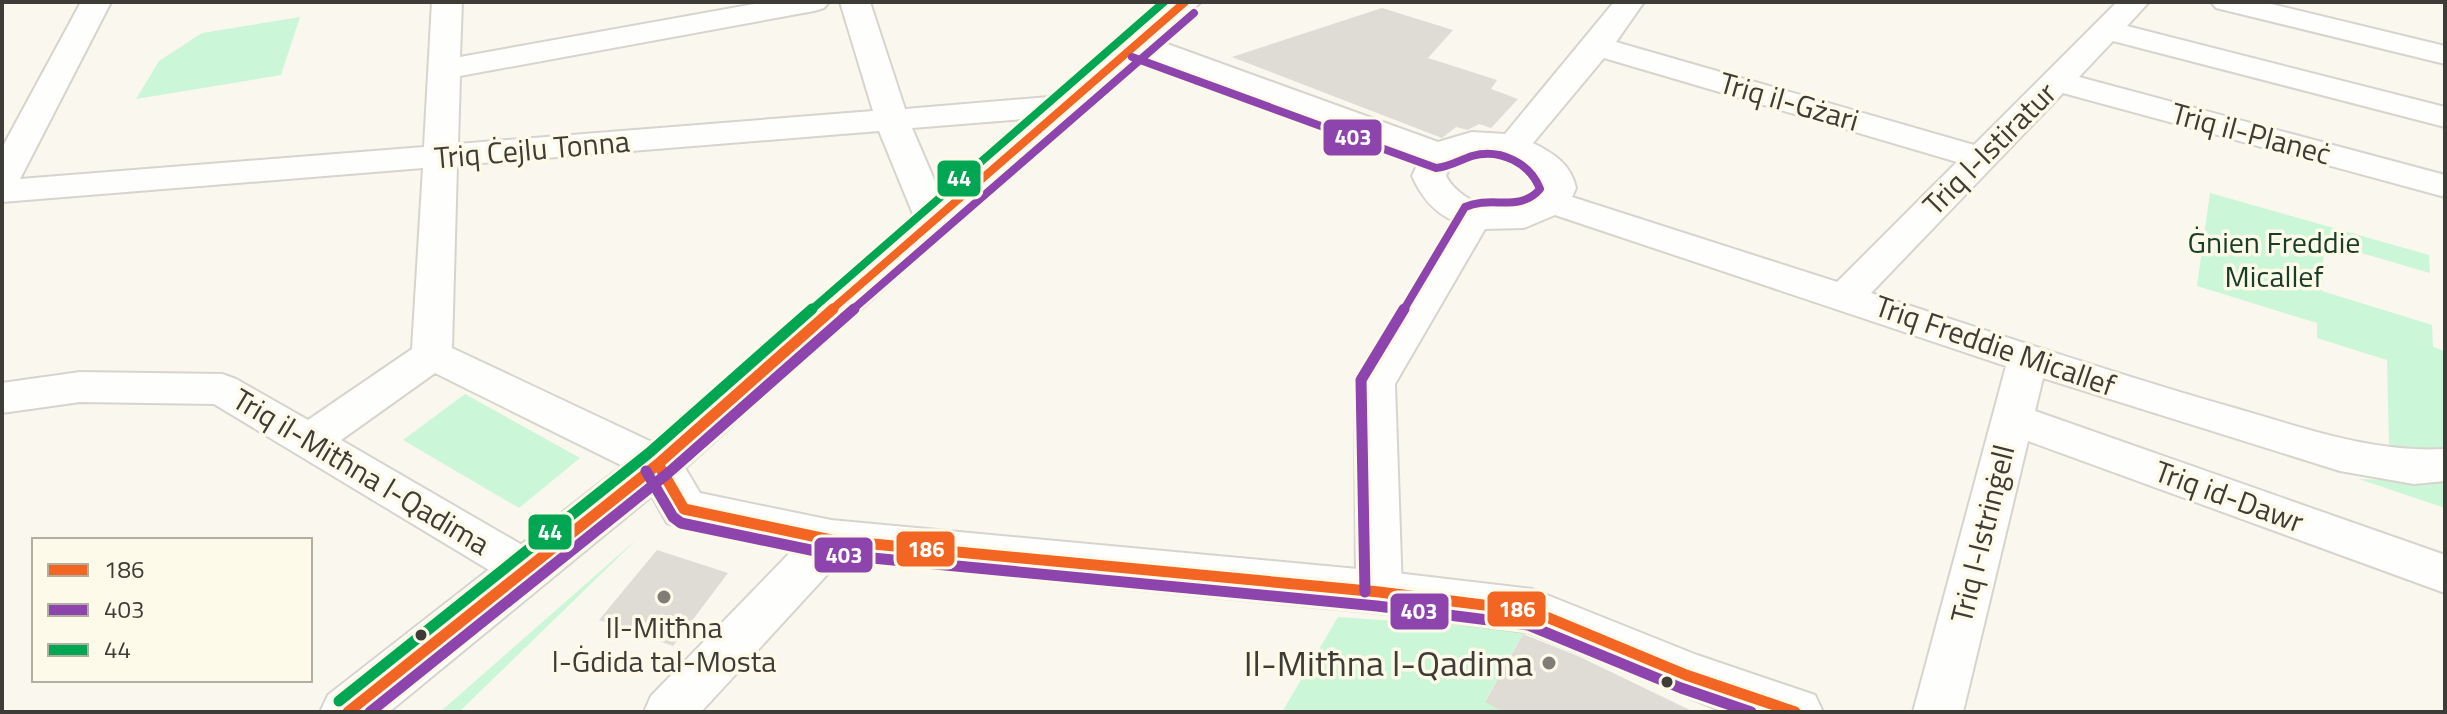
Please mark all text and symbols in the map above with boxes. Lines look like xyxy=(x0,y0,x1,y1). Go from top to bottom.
street label: Triq il-Gżari xyxy=(1714,59,1864,143)
street label: Triq l-Istiratur xyxy=(1912,71,2067,226)
street label: Triq il-Planeċ xyxy=(2166,90,2336,176)
street label: Triq Ċejlu Tonna xyxy=(432,118,631,180)
line badge: 403 xyxy=(1322,118,1383,157)
text: 403 xyxy=(1335,120,1371,154)
line badge: 44 xyxy=(936,159,982,198)
text: 44 xyxy=(947,161,971,195)
park label: Ġnien Freddie Micallef xyxy=(2188,219,2360,299)
street label: Triq Freddie Micallef xyxy=(1869,282,2122,408)
street label: Triq il-Mitħna l-Qadima xyxy=(224,376,499,566)
street label: Triq l-Istrinġell xyxy=(1938,440,2026,628)
street label: Triq id-Dawr xyxy=(2148,448,2310,544)
line badge: 44 xyxy=(527,513,573,551)
text: 44 xyxy=(538,515,562,549)
line badge: 186 xyxy=(895,530,956,568)
text: 186 xyxy=(908,532,944,566)
line badge: 403 xyxy=(813,536,874,574)
legend xyxy=(32,538,312,682)
text: 403 xyxy=(826,538,862,572)
text: 186 xyxy=(104,551,144,587)
marker: Il-Mitħna l-Ġdida tal-Mosta xyxy=(655,588,673,606)
line badge: 186 xyxy=(1486,590,1547,628)
text: 403 xyxy=(104,591,144,627)
line badge: 403 xyxy=(1389,592,1450,631)
text: 186 xyxy=(1499,592,1535,626)
text: 403 xyxy=(1401,594,1437,628)
place label: Il-Mitħna l-Ġdida tal-Mosta xyxy=(552,604,776,684)
unlabelled marker xyxy=(413,627,429,643)
text: 44 xyxy=(104,631,131,667)
place label: Il-Mitħna l-Qadima xyxy=(1244,635,1533,690)
marker: Il-Mitħna l-Qadima xyxy=(1540,654,1558,672)
unlabelled marker xyxy=(1659,674,1675,690)

